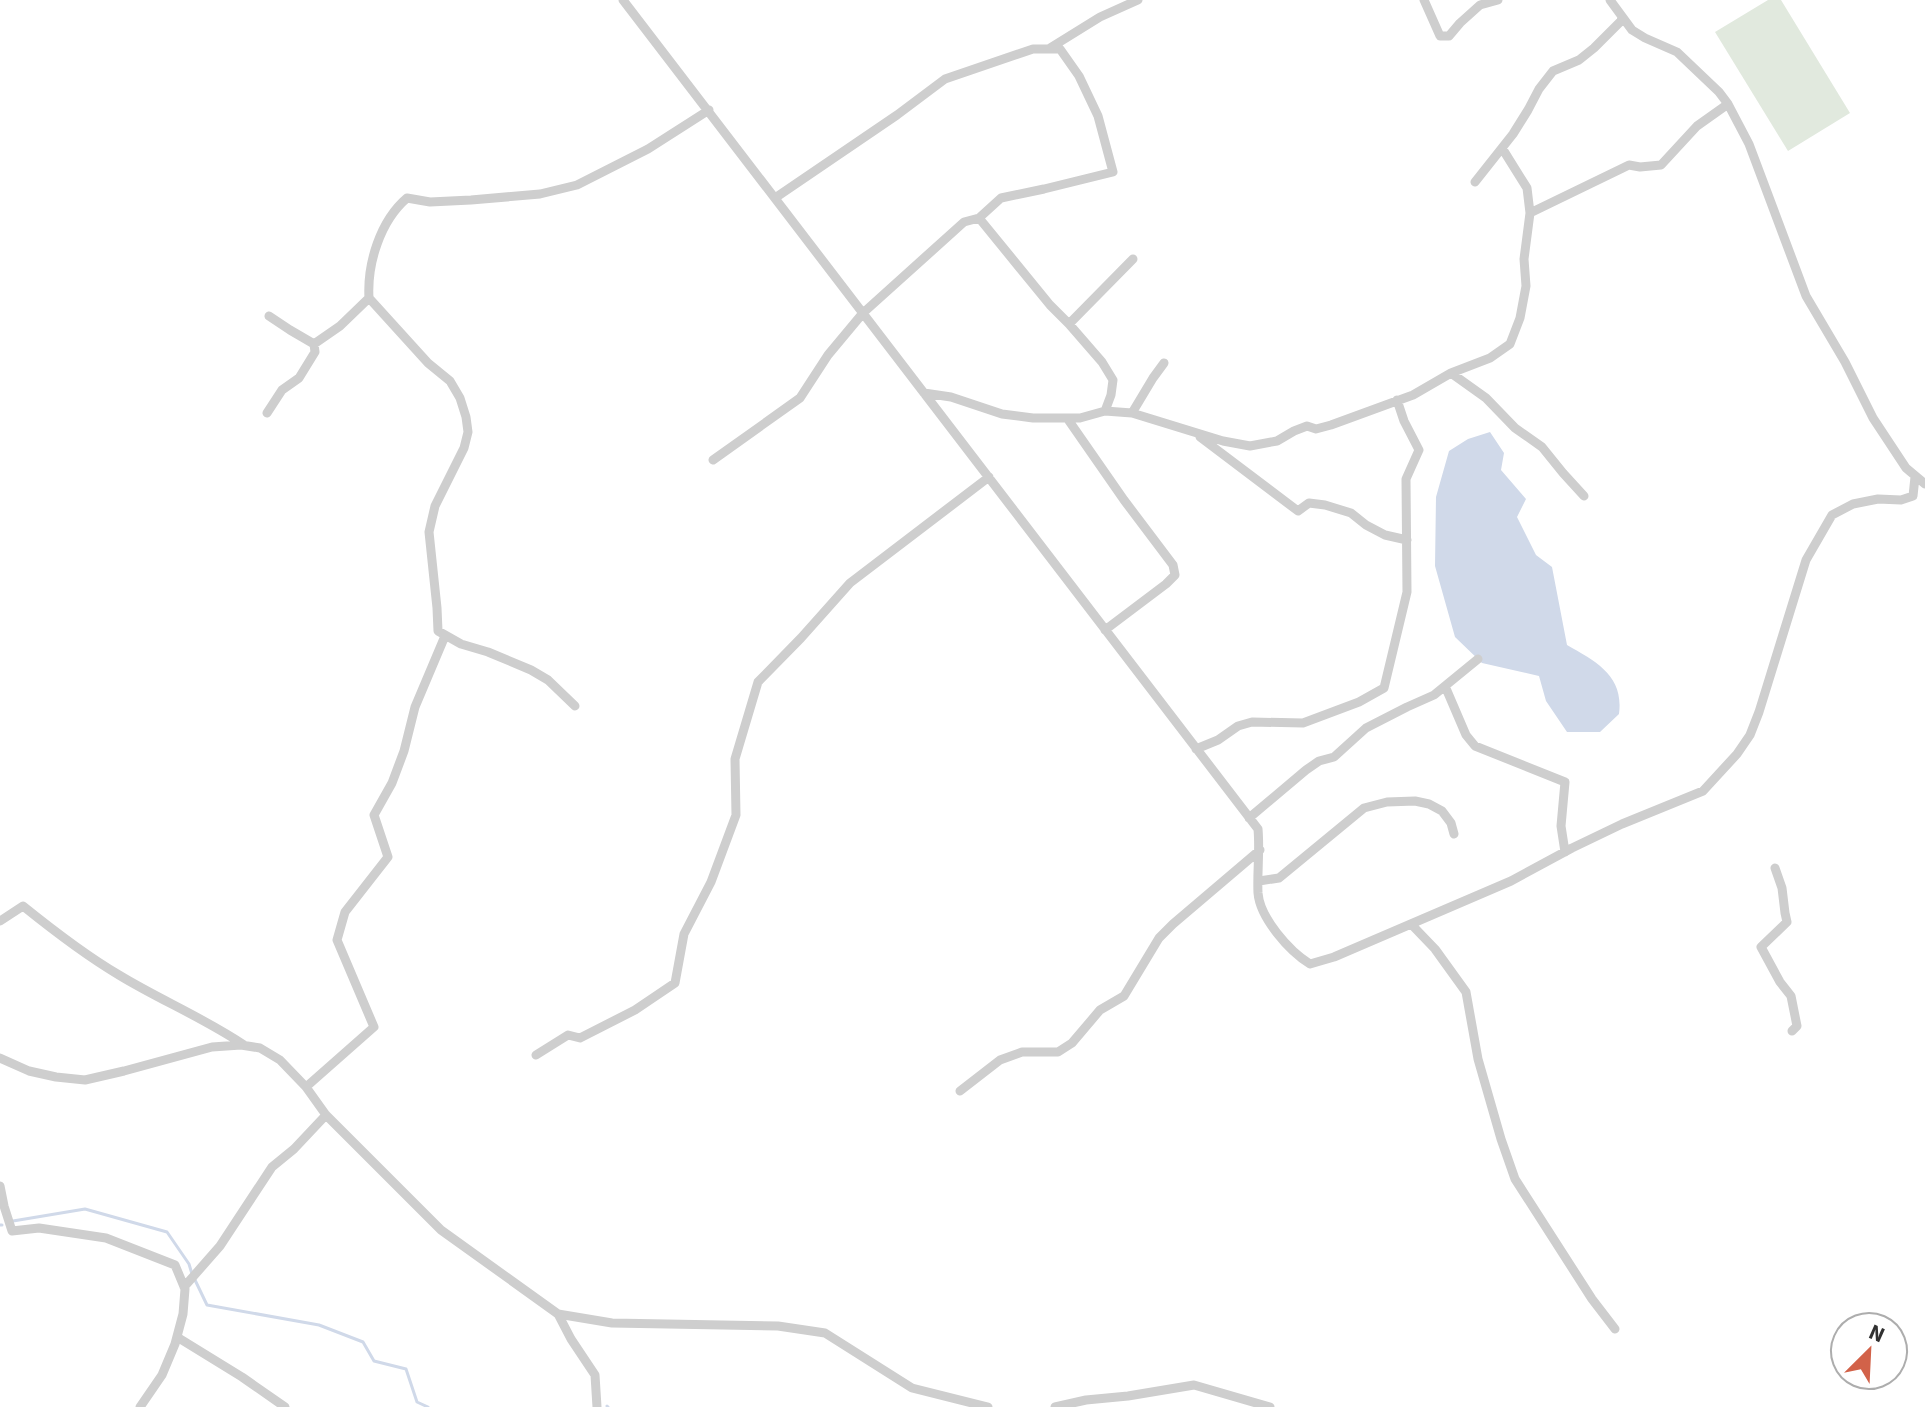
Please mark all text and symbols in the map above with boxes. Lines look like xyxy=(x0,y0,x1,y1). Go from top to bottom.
north arrow xyxy=(1829,1311,1909,1391)
text: N xyxy=(1864,1316,1890,1351)

